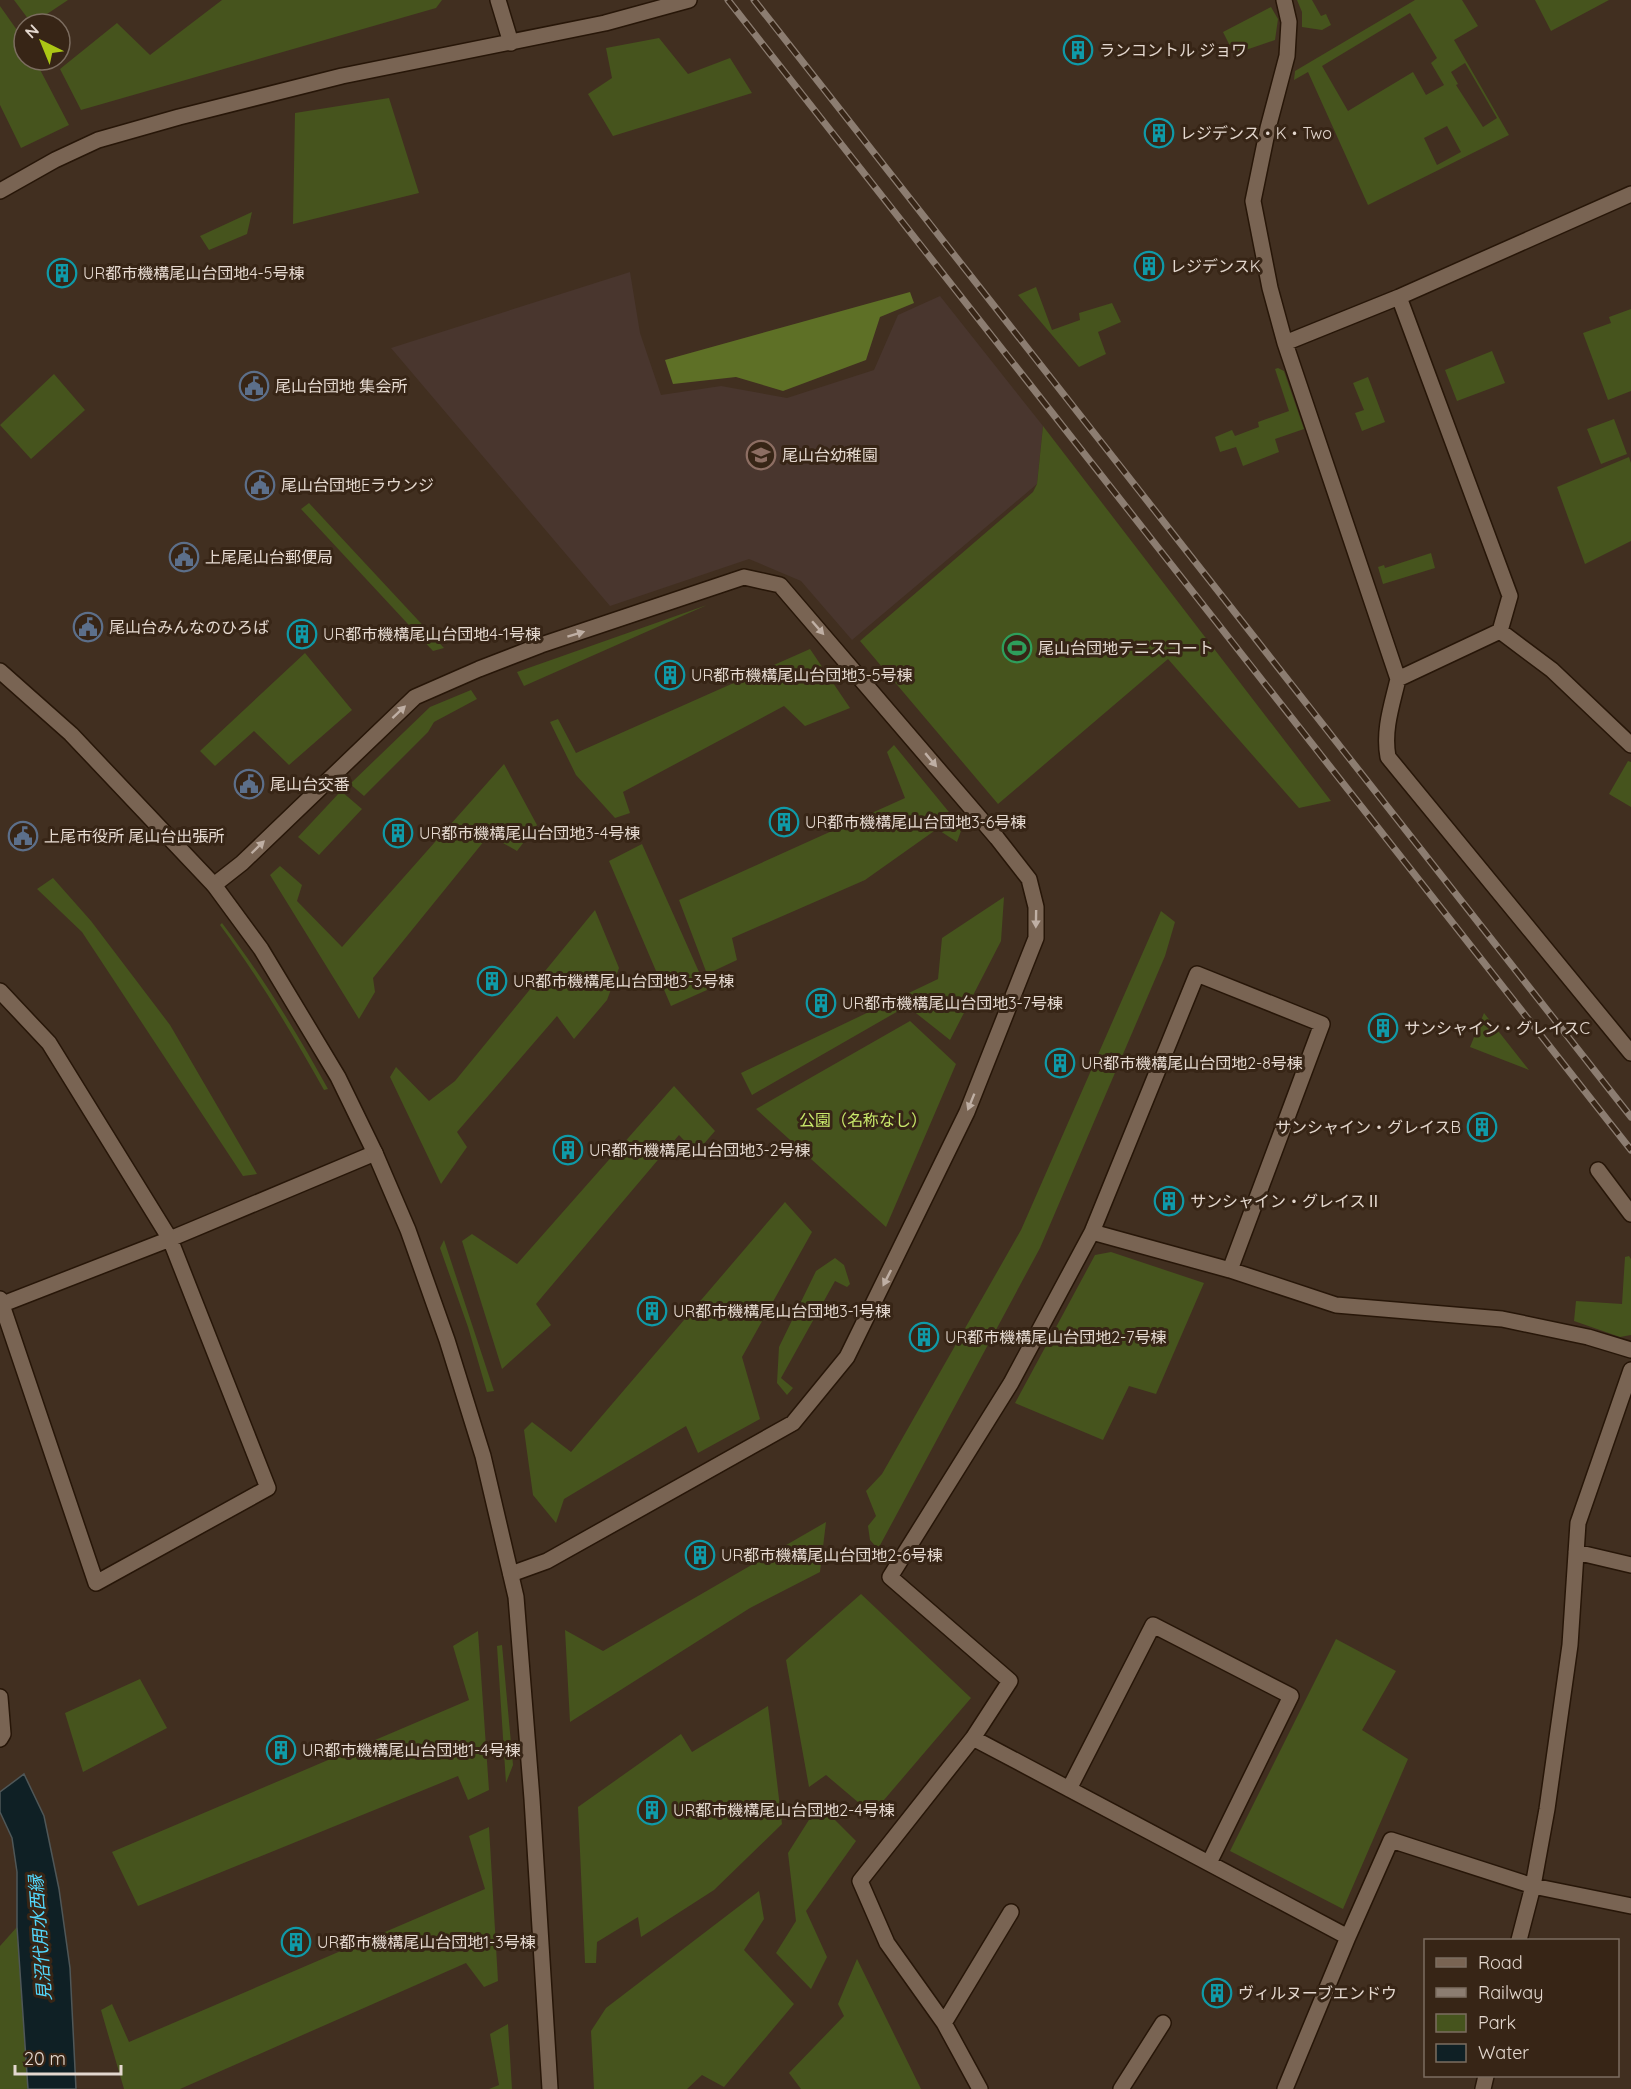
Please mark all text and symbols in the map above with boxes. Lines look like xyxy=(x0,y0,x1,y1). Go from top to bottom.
north arrow xyxy=(12,12,72,72)
text: N xyxy=(21,20,43,42)
building icon: ランコントル ジョワ xyxy=(1062,34,1094,66)
place label: ランコントル ジョワ xyxy=(1099,40,1247,60)
building icon: レジデンス・K・Two xyxy=(1143,117,1175,149)
place label: レジデンス・K・Two xyxy=(1180,123,1332,143)
building icon: レジデンスK xyxy=(1133,250,1165,282)
place label: レジデンスK xyxy=(1170,256,1261,276)
building icon: UR都市機構尾山台団地4-5号棟 xyxy=(46,257,78,289)
place label: UR都市機構尾山台団地4-5号棟 xyxy=(83,263,305,283)
public building icon: 尾山台団地 集会所 xyxy=(238,370,270,402)
place label: 尾山台団地 集会所 xyxy=(275,376,407,396)
school or university icon: 尾山台幼稚園 xyxy=(745,439,777,471)
place label: 尾山台幼稚園 xyxy=(782,445,878,465)
public building icon: 尾山台団地Eラウンジ xyxy=(244,469,276,501)
place label: 尾山台団地Eラウンジ xyxy=(281,475,434,495)
public building icon: 上尾尾山台郵便局 xyxy=(168,541,200,573)
place label: 上尾尾山台郵便局 xyxy=(205,547,333,567)
public building icon: 尾山台みんなのひろば xyxy=(72,611,104,643)
place label: 尾山台みんなのひろば xyxy=(109,617,269,637)
building icon: UR都市機構尾山台団地4-1号棟 xyxy=(286,618,318,650)
one-way arrow xyxy=(812,620,825,636)
place label: UR都市機構尾山台団地4-1号棟 xyxy=(323,624,541,644)
one-way arrow xyxy=(567,629,585,638)
sports icon: 尾山台団地テニスコート xyxy=(1001,632,1033,664)
place label: 尾山台団地テニスコート xyxy=(1038,638,1214,658)
building icon: UR都市機構尾山台団地3-5号棟 xyxy=(654,659,686,691)
place label: UR都市機構尾山台団地3-5号棟 xyxy=(691,665,912,685)
one-way arrow xyxy=(391,706,406,719)
one-way arrow xyxy=(924,752,937,768)
public building icon: 尾山台交番 xyxy=(233,768,265,800)
place label: 尾山台交番 xyxy=(270,774,350,794)
building icon: UR都市機構尾山台団地3-6号棟 xyxy=(768,806,800,838)
place label: UR都市機構尾山台団地3-6号棟 xyxy=(805,812,1026,832)
building icon: UR都市機構尾山台団地3-4号棟 xyxy=(382,817,414,849)
public building icon: 上尾市役所 尾山台出張所 xyxy=(7,820,39,852)
place label: UR都市機構尾山台団地3-4号棟 xyxy=(419,823,640,843)
place label: 上尾市役所 尾山台出張所 xyxy=(44,826,224,846)
one-way arrow xyxy=(251,840,266,854)
one-way arrow xyxy=(1031,909,1041,928)
building icon: UR都市機構尾山台団地3-3号棟 xyxy=(476,965,508,997)
place label: UR都市機構尾山台団地3-3号棟 xyxy=(513,971,734,991)
building icon: UR都市機構尾山台団地3-7号棟 xyxy=(805,987,837,1019)
place label: UR都市機構尾山台団地3-7号棟 xyxy=(842,993,1063,1013)
building icon: サンシャイン・グレイスC xyxy=(1367,1012,1399,1044)
place label: サンシャイン・グレイスC xyxy=(1404,1018,1590,1038)
building icon: UR都市機構尾山台団地2-8号棟 xyxy=(1044,1047,1076,1079)
place label: UR都市機構尾山台団地2-8号棟 xyxy=(1081,1053,1303,1073)
one-way arrow xyxy=(966,1093,976,1111)
park label: 公園（名称なし） xyxy=(799,1110,927,1130)
building icon: サンシャイン・グレイスB xyxy=(1466,1111,1498,1143)
place label: サンシャイン・グレイスB xyxy=(1275,1117,1461,1137)
building icon: UR都市機構尾山台団地3-2号棟 xyxy=(552,1134,584,1166)
place label: UR都市機構尾山台団地3-2号棟 xyxy=(589,1140,811,1160)
building icon: サンシャイン・グレイスⅡ xyxy=(1153,1185,1185,1217)
place label: サンシャイン・グレイスⅡ xyxy=(1190,1191,1382,1211)
one-way arrow xyxy=(882,1269,892,1286)
building icon: UR都市機構尾山台団地3-1号棟 xyxy=(636,1295,668,1327)
place label: UR都市機構尾山台団地3-1号棟 xyxy=(673,1301,891,1321)
building icon: UR都市機構尾山台団地2-7号棟 xyxy=(908,1321,940,1353)
place label: UR都市機構尾山台団地2-7号棟 xyxy=(945,1327,1166,1347)
building icon: UR都市機構尾山台団地2-6号棟 xyxy=(684,1539,716,1571)
place label: UR都市機構尾山台団地2-6号棟 xyxy=(721,1545,943,1565)
building icon: UR都市機構尾山台団地1-4号棟 xyxy=(265,1734,297,1766)
place label: UR都市機構尾山台団地1-4号棟 xyxy=(302,1740,521,1760)
building icon: UR都市機構尾山台団地2-4号棟 xyxy=(636,1794,668,1826)
place label: UR都市機構尾山台団地2-4号棟 xyxy=(673,1800,895,1820)
water label: 見沼代用水西縁 xyxy=(24,1872,56,2002)
building icon: UR都市機構尾山台団地1-3号棟 xyxy=(280,1926,312,1958)
place label: UR都市機構尾山台団地1-3号棟 xyxy=(317,1932,536,1952)
legend xyxy=(1424,1939,1619,2077)
text: Road xyxy=(1478,1951,1523,1974)
building icon: ヴィルヌーブエンドウ xyxy=(1201,1977,1233,2009)
text: Railway xyxy=(1478,1981,1544,2004)
place label: ヴィルヌーブエンドウ xyxy=(1238,1983,1397,2003)
text: Park xyxy=(1478,2011,1516,2034)
scale bar xyxy=(15,2038,122,2076)
text: Water xyxy=(1478,2041,1529,2064)
text: 20 m xyxy=(24,2047,66,2070)

